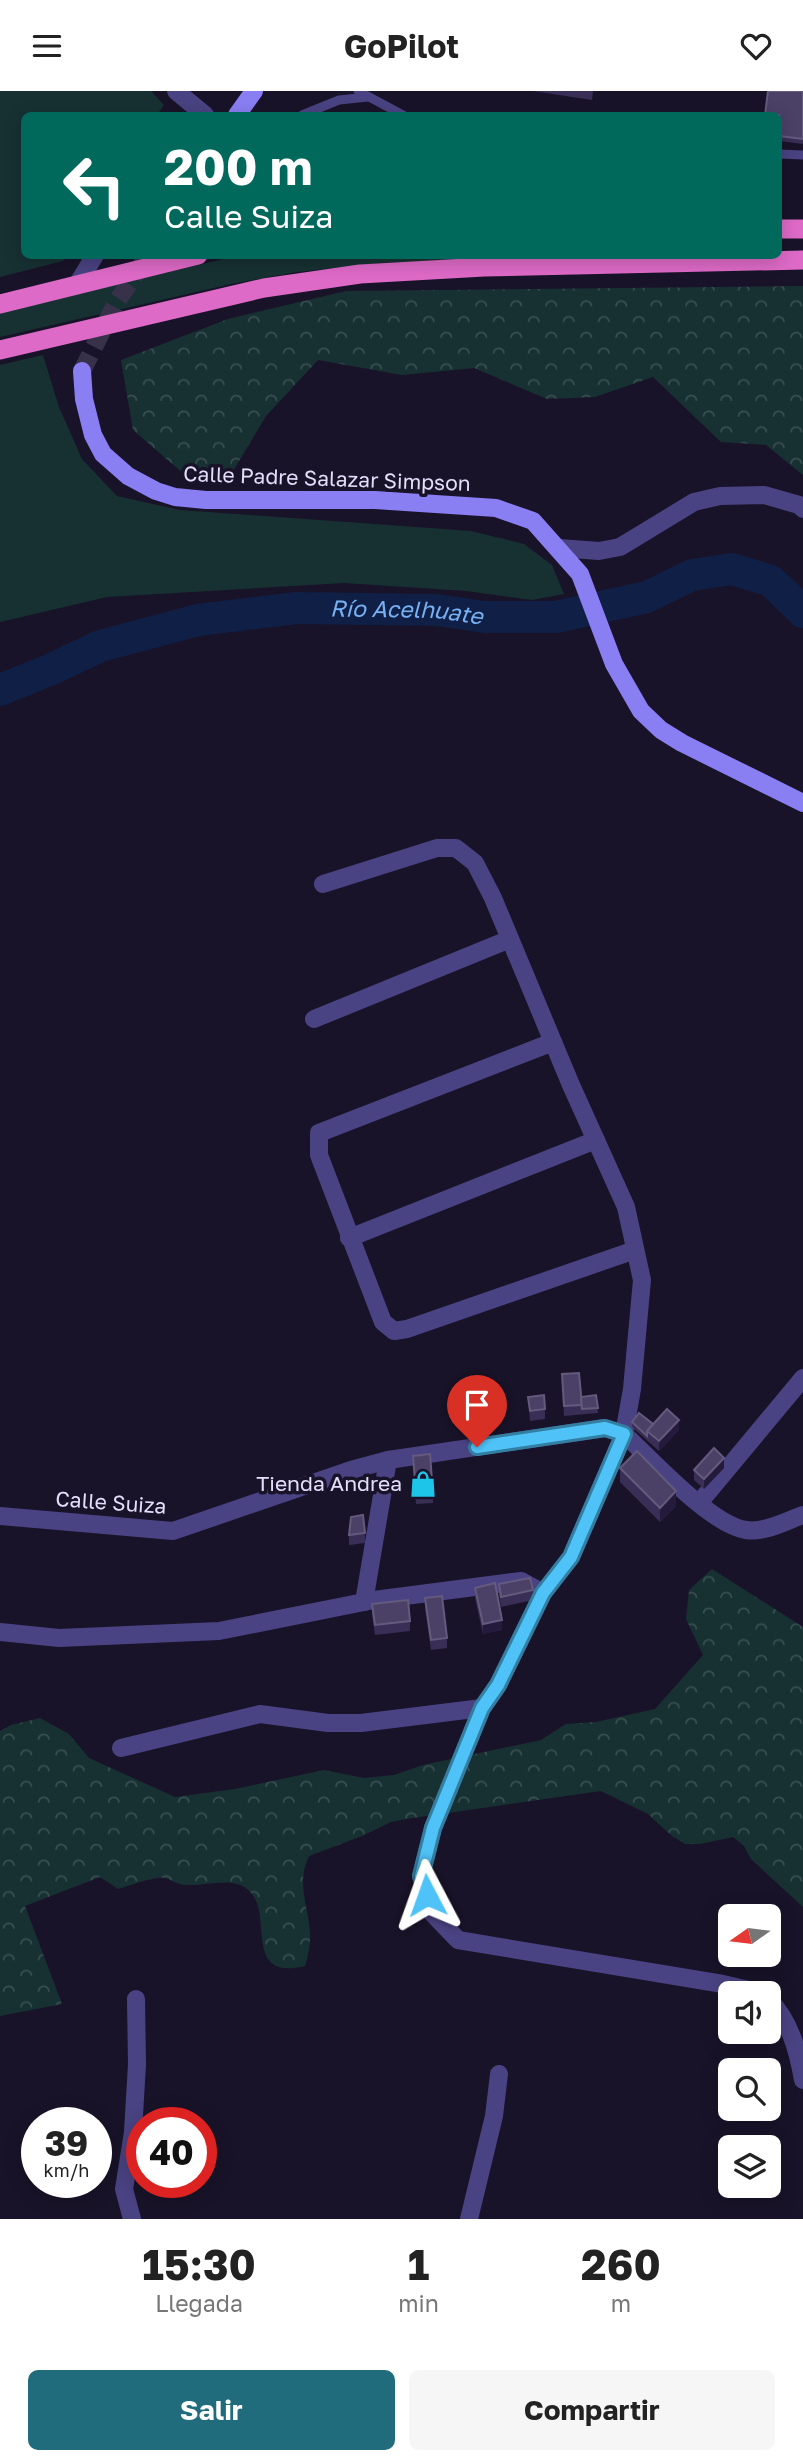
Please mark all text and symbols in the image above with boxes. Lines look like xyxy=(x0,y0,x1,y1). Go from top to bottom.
icon: menu xyxy=(28,27,66,65)
text: GoPilot xyxy=(344,27,459,65)
icon: heart xyxy=(737,27,775,65)
text: 200 m xyxy=(164,137,313,196)
icon: left xyxy=(49,140,140,231)
text: Calle Suiza xyxy=(164,197,333,235)
street label: Calle Padre Salazar Simpson xyxy=(183,460,471,496)
water label: Río Acelhuate xyxy=(330,593,486,630)
pin xyxy=(447,1375,507,1447)
icon: arrive xyxy=(458,1386,496,1424)
shop icon: Tienda Andrea xyxy=(408,1469,438,1499)
place label: Tienda Andrea xyxy=(256,1470,402,1496)
street label: Calle Suiza xyxy=(55,1485,167,1519)
position arrow xyxy=(390,1858,464,1932)
north arrow xyxy=(718,1904,780,1967)
map controls xyxy=(718,1904,781,2198)
button: sound xyxy=(718,1981,781,2044)
button: search xyxy=(718,2058,781,2121)
speed limit sign: 40 xyxy=(126,2107,217,2198)
text: 39 xyxy=(45,2122,88,2164)
button: layers xyxy=(718,2135,781,2198)
text: km/h xyxy=(44,2159,89,2181)
text: 15:30 xyxy=(142,2239,256,2289)
text: 1 xyxy=(408,2239,429,2289)
text: 260 xyxy=(581,2239,661,2289)
text: Llegada xyxy=(155,2289,243,2317)
text: min xyxy=(398,2289,439,2317)
text: m xyxy=(611,2289,631,2317)
button: Salir xyxy=(28,2370,395,2450)
button: Compartir xyxy=(409,2370,775,2450)

